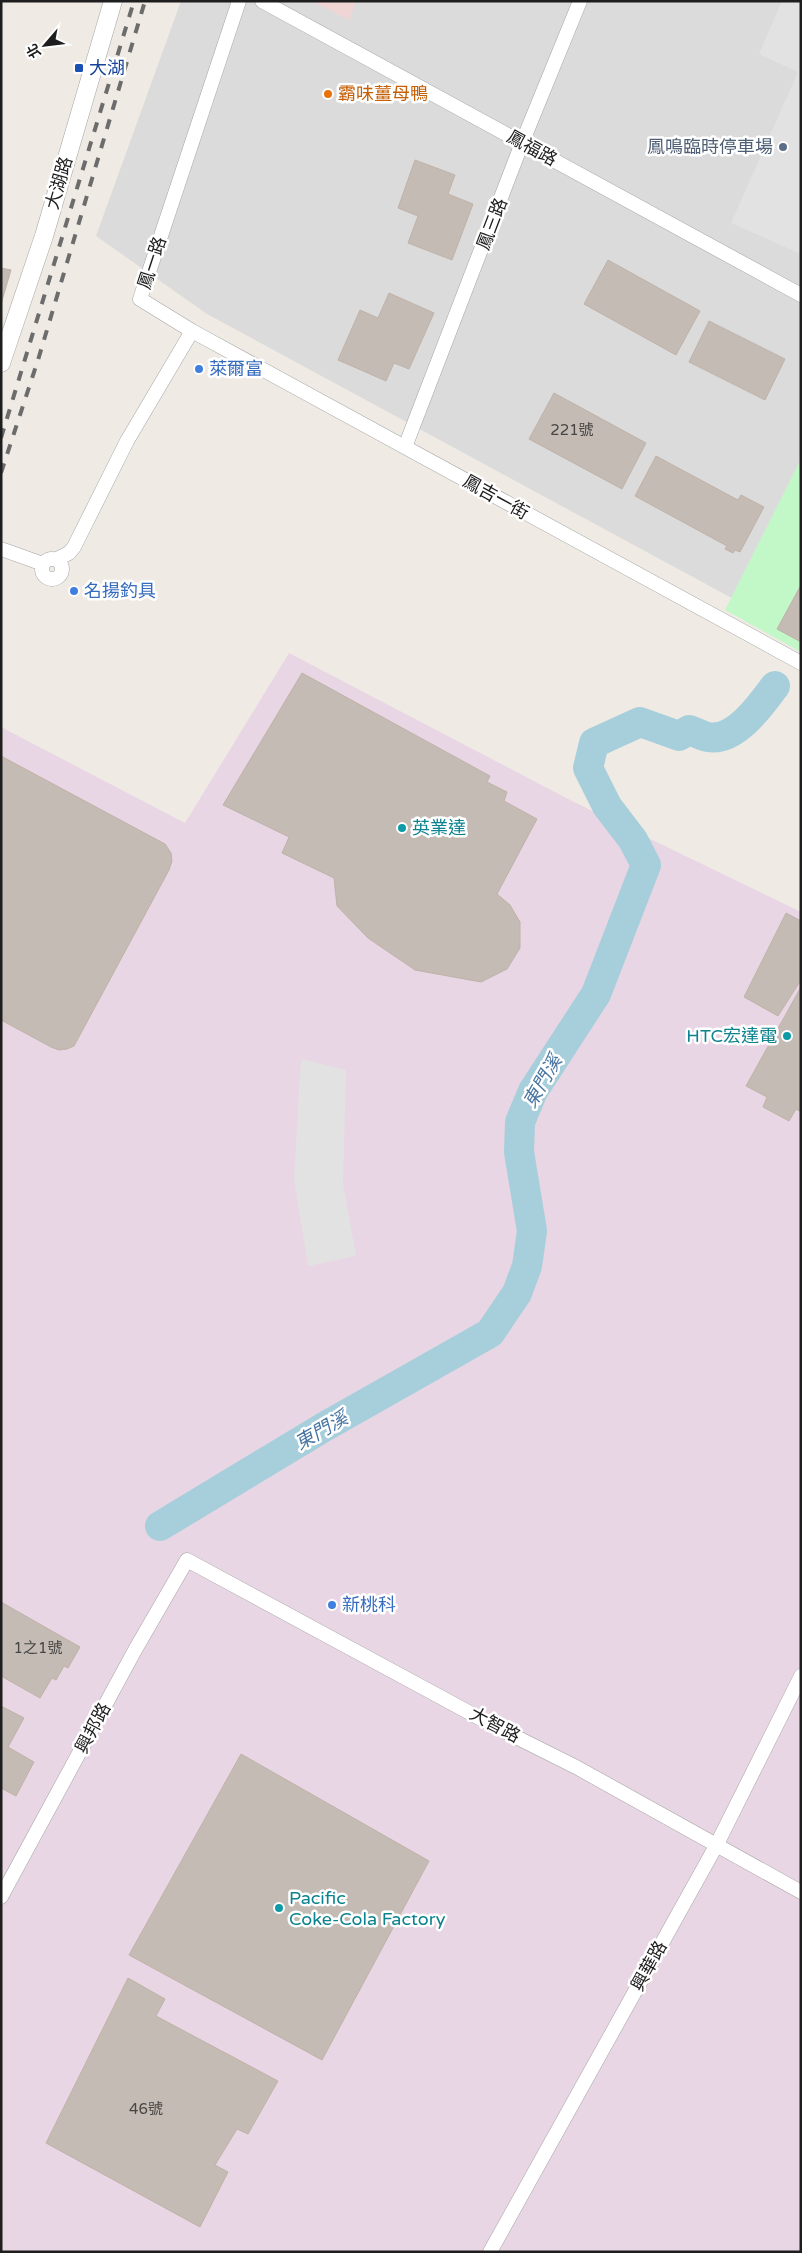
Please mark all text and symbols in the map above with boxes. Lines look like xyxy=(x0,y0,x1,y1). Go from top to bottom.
north arrow xyxy=(20,20,70,70)
text: 北 xyxy=(23,41,45,61)
place label: 大湖 xyxy=(89,57,125,79)
marker: 大湖 xyxy=(73,62,85,74)
place label: 霸味薑母鴨 xyxy=(338,83,428,105)
marker: 霸味薑母鴨 xyxy=(322,88,334,100)
street label: 鳳福路 xyxy=(503,125,561,171)
place label: 鳳鳴臨時停車場 xyxy=(647,136,773,158)
marker: 鳳鳴臨時停車場 xyxy=(777,141,789,153)
street label: 大湖路 xyxy=(41,154,77,212)
street label: 鳳三路 xyxy=(472,195,512,253)
street label: 鳳一路 xyxy=(133,234,171,292)
place label: 萊爾富 xyxy=(209,358,263,380)
marker: 萊爾富 xyxy=(193,363,205,375)
house number: 221號 xyxy=(550,421,594,439)
street label: 鳳吉一街 xyxy=(459,470,533,524)
place label: 名揚釣具 xyxy=(84,580,156,602)
marker: 名揚釣具 xyxy=(68,585,80,597)
place label: 英業達 xyxy=(412,817,466,839)
marker: 英業達 xyxy=(396,822,408,834)
place label: HTC宏達電 xyxy=(686,1025,777,1047)
marker: HTC宏達電 xyxy=(781,1030,793,1042)
water label: 東門溪 xyxy=(519,1049,568,1112)
water label: 東門溪 xyxy=(291,1406,354,1455)
place label: 新桃科 xyxy=(342,1594,396,1616)
marker: 新桃科 xyxy=(326,1599,338,1611)
house number: 1之1號 xyxy=(14,1639,62,1657)
street label: 興邦路 xyxy=(71,1699,115,1757)
street label: 大智路 xyxy=(466,1703,524,1747)
place label: Pacific Coke-Cola Factory xyxy=(289,1887,446,1930)
marker: Pacific Coke-Cola Factory xyxy=(273,1902,285,1914)
street label: 興華路 xyxy=(626,1937,672,1995)
house number: 46號 xyxy=(129,2100,163,2118)

